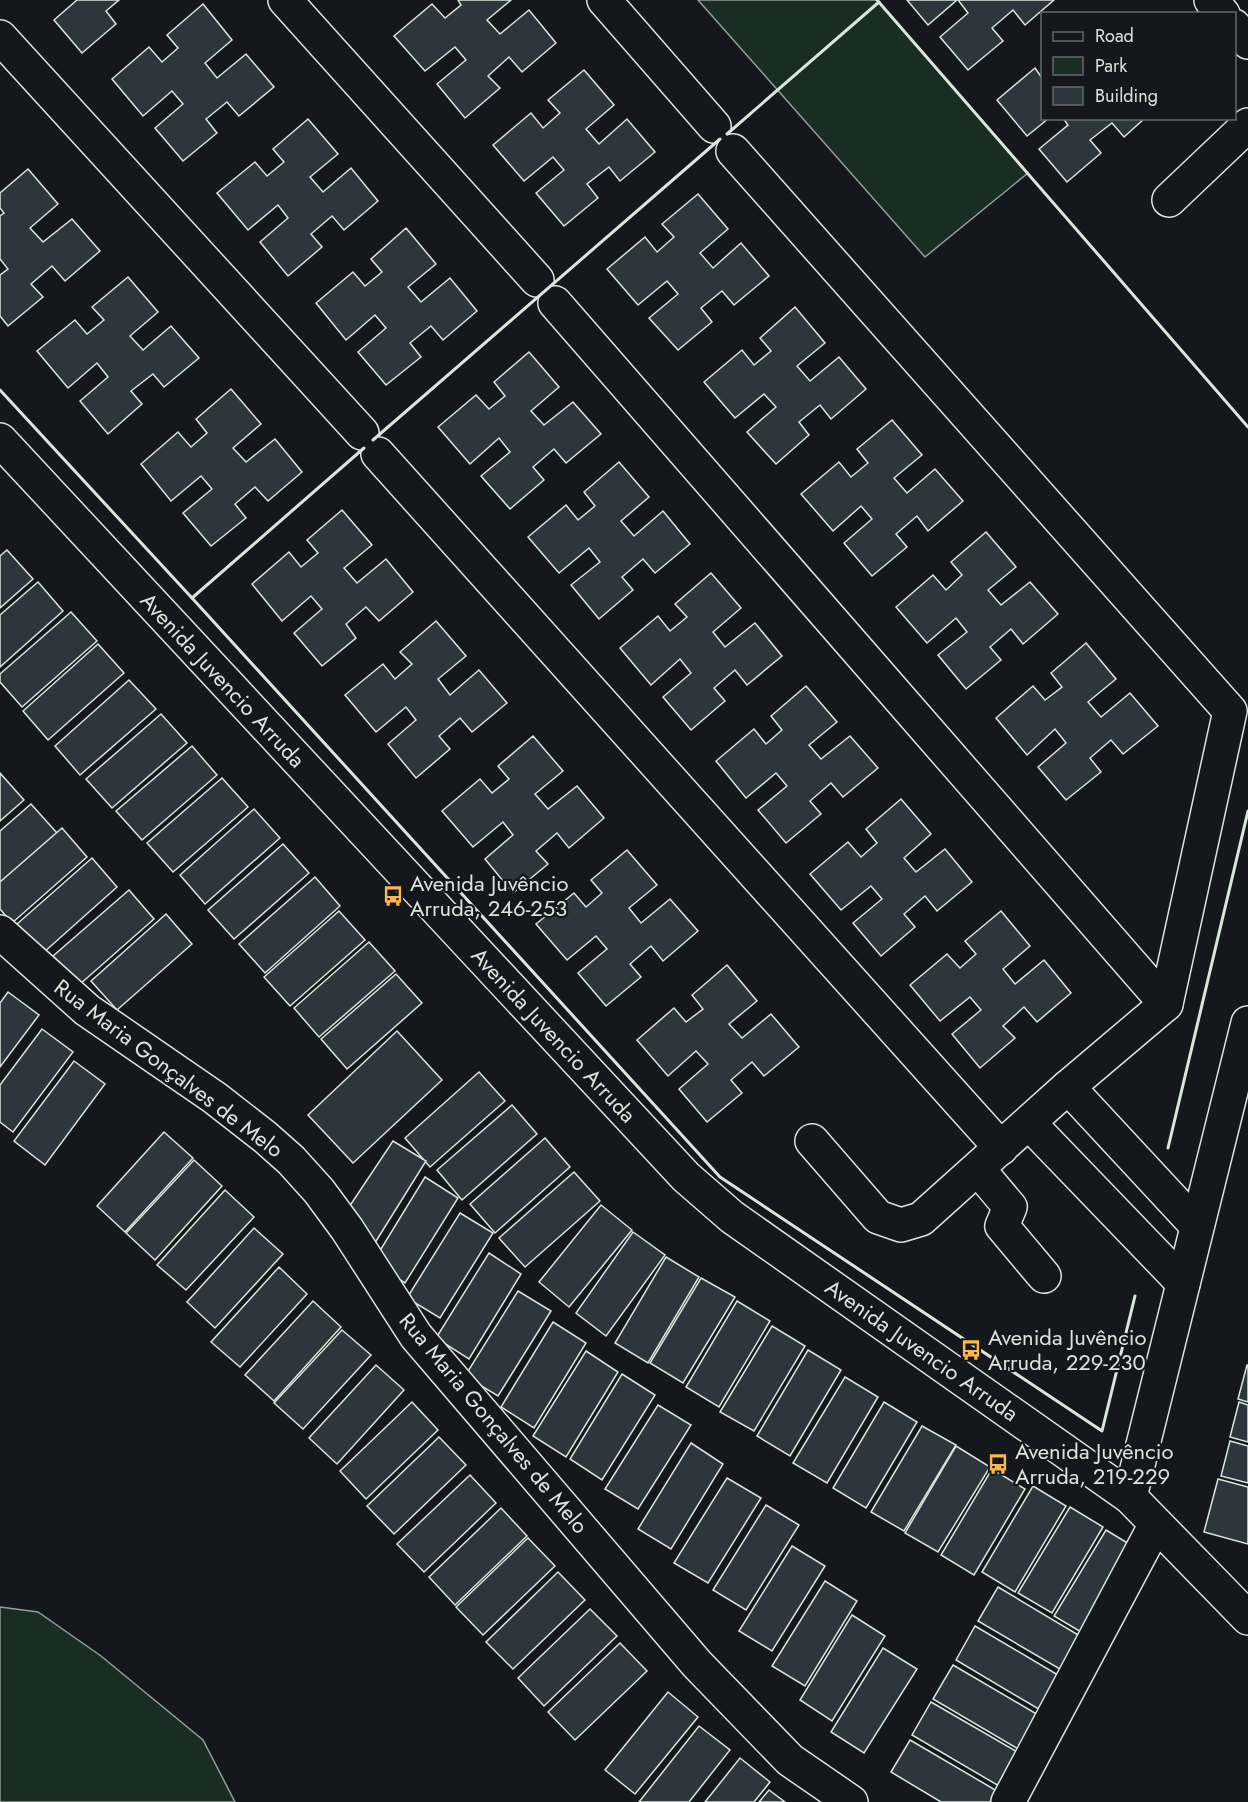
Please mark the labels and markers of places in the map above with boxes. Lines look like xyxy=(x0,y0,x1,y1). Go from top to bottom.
place label: Avenida Juvêncio Arruda, 246-253 xyxy=(410,867,568,924)
bus stop icon: Avenida Juvêncio Arruda, 246-253 xyxy=(381,884,405,908)
place label: Avenida Juvêncio Arruda, 229-230 xyxy=(988,1321,1146,1378)
bus stop icon: Avenida Juvêncio Arruda, 229-230 xyxy=(959,1338,983,1362)
place label: Avenida Juvêncio Arruda, 219-229 xyxy=(1015,1435,1173,1492)
bus stop icon: Avenida Juvêncio Arruda, 219-229 xyxy=(986,1452,1010,1476)

